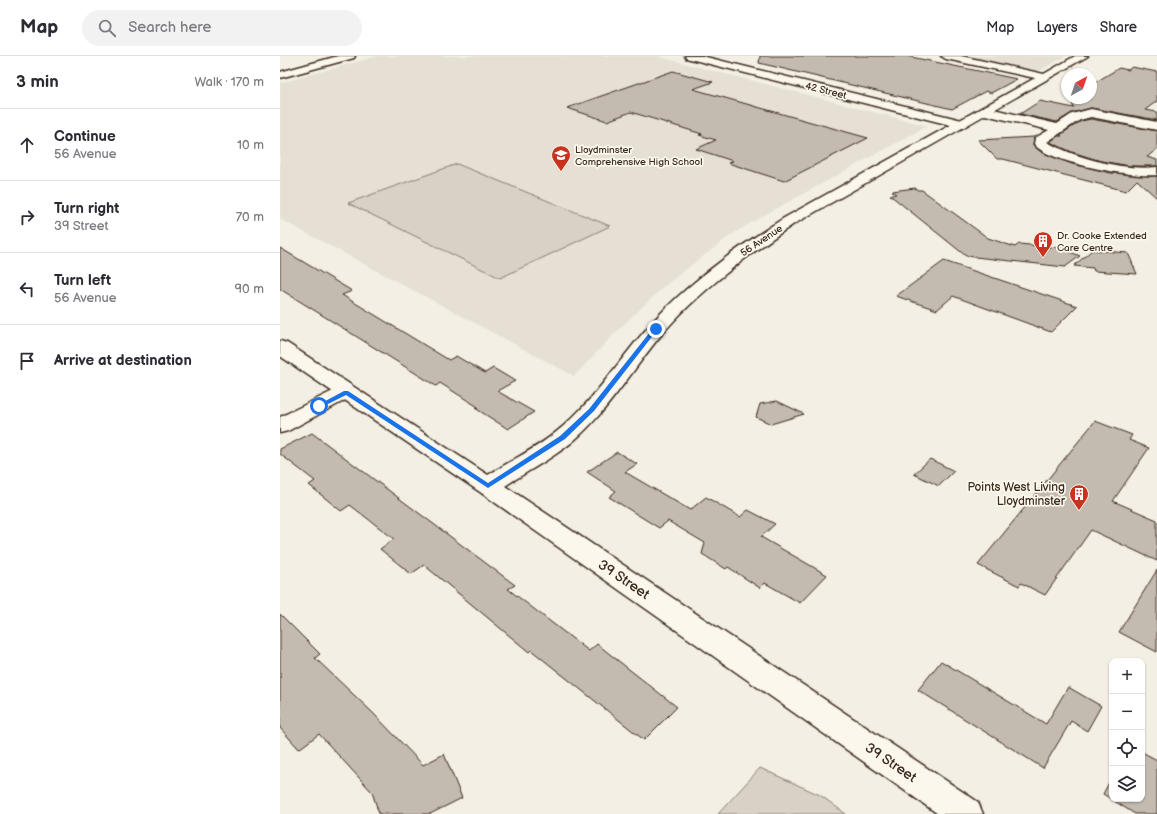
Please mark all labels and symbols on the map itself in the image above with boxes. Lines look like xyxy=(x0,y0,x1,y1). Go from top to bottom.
north arrow xyxy=(1061,68,1097,104)
street label: 42 Street xyxy=(804,80,848,102)
school or university icon: Lloydminster Comprehensive High School xyxy=(550,144,572,172)
place label: Lloydminster Comprehensive High School xyxy=(575,144,703,168)
street label: 56 Avenue xyxy=(738,222,785,259)
building icon: Dr. Cooke Extended Care Centre xyxy=(1032,230,1054,258)
place label: Dr. Cooke Extended Care Centre xyxy=(1057,230,1147,254)
route end xyxy=(647,320,665,338)
route start xyxy=(310,397,328,415)
place label: Points West Living Lloydminster xyxy=(967,480,1066,509)
building icon: Points West Living Lloydminster xyxy=(1068,483,1090,511)
street label: 39 Street xyxy=(595,556,653,603)
street label: 39 Street xyxy=(862,739,920,786)

